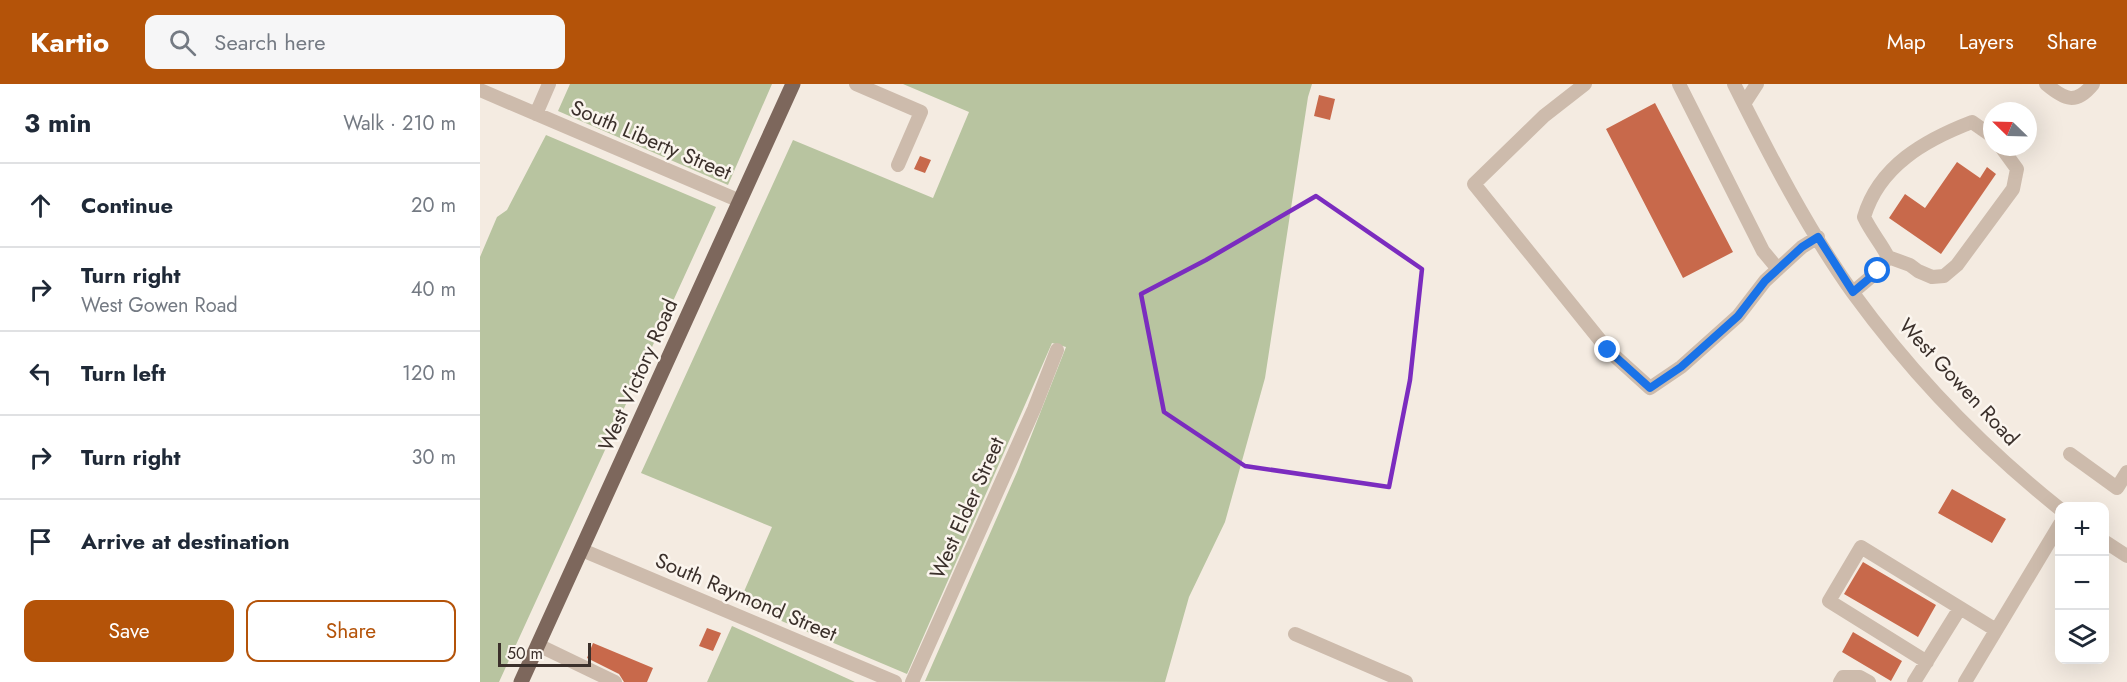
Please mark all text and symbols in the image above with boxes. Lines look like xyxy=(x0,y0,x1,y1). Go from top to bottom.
search box xyxy=(145,15,565,69)
text: Kartio xyxy=(30,22,109,63)
icon: search xyxy=(166,26,199,59)
text: Search here xyxy=(214,26,326,58)
text: Map xyxy=(1887,27,1926,57)
text: Layers xyxy=(1959,27,2014,57)
text: Share xyxy=(2047,27,2097,57)
street label: South Liberty Street xyxy=(566,93,736,187)
north arrow xyxy=(1983,102,2037,156)
text: 3 min xyxy=(24,104,91,142)
text: Walk · 210 m xyxy=(343,109,456,138)
icon: ahead xyxy=(24,189,57,222)
text: Continue xyxy=(81,189,173,221)
text: 20 m xyxy=(411,191,456,220)
route start xyxy=(1864,257,1890,283)
text: Turn right xyxy=(81,259,181,291)
icon: right xyxy=(24,273,57,306)
text: 40 m xyxy=(411,275,456,304)
text: West Gowen Road xyxy=(81,291,238,320)
street label: West Victory Road xyxy=(591,294,685,456)
street label: West Gowen Road xyxy=(1892,312,2026,452)
route end xyxy=(1594,336,1620,362)
icon: left xyxy=(24,357,57,390)
text: Turn left xyxy=(81,357,166,389)
text: 120 m xyxy=(402,359,456,388)
street label: West Elder Street xyxy=(922,432,1012,584)
icon: right xyxy=(24,441,57,474)
text: Turn right xyxy=(81,441,181,473)
text: 30 m xyxy=(411,443,456,472)
map controls xyxy=(2055,502,2109,664)
button: + xyxy=(2055,502,2109,556)
icon: arrive xyxy=(24,525,57,558)
text: Arrive at destination xyxy=(81,525,290,557)
street label: South Raymond Street xyxy=(651,545,841,649)
button: − xyxy=(2055,556,2109,610)
button: Save xyxy=(24,600,234,662)
button: Share xyxy=(246,600,456,662)
button: layers xyxy=(2055,610,2109,664)
scale bar xyxy=(498,640,591,668)
text: 50 m xyxy=(507,642,543,665)

